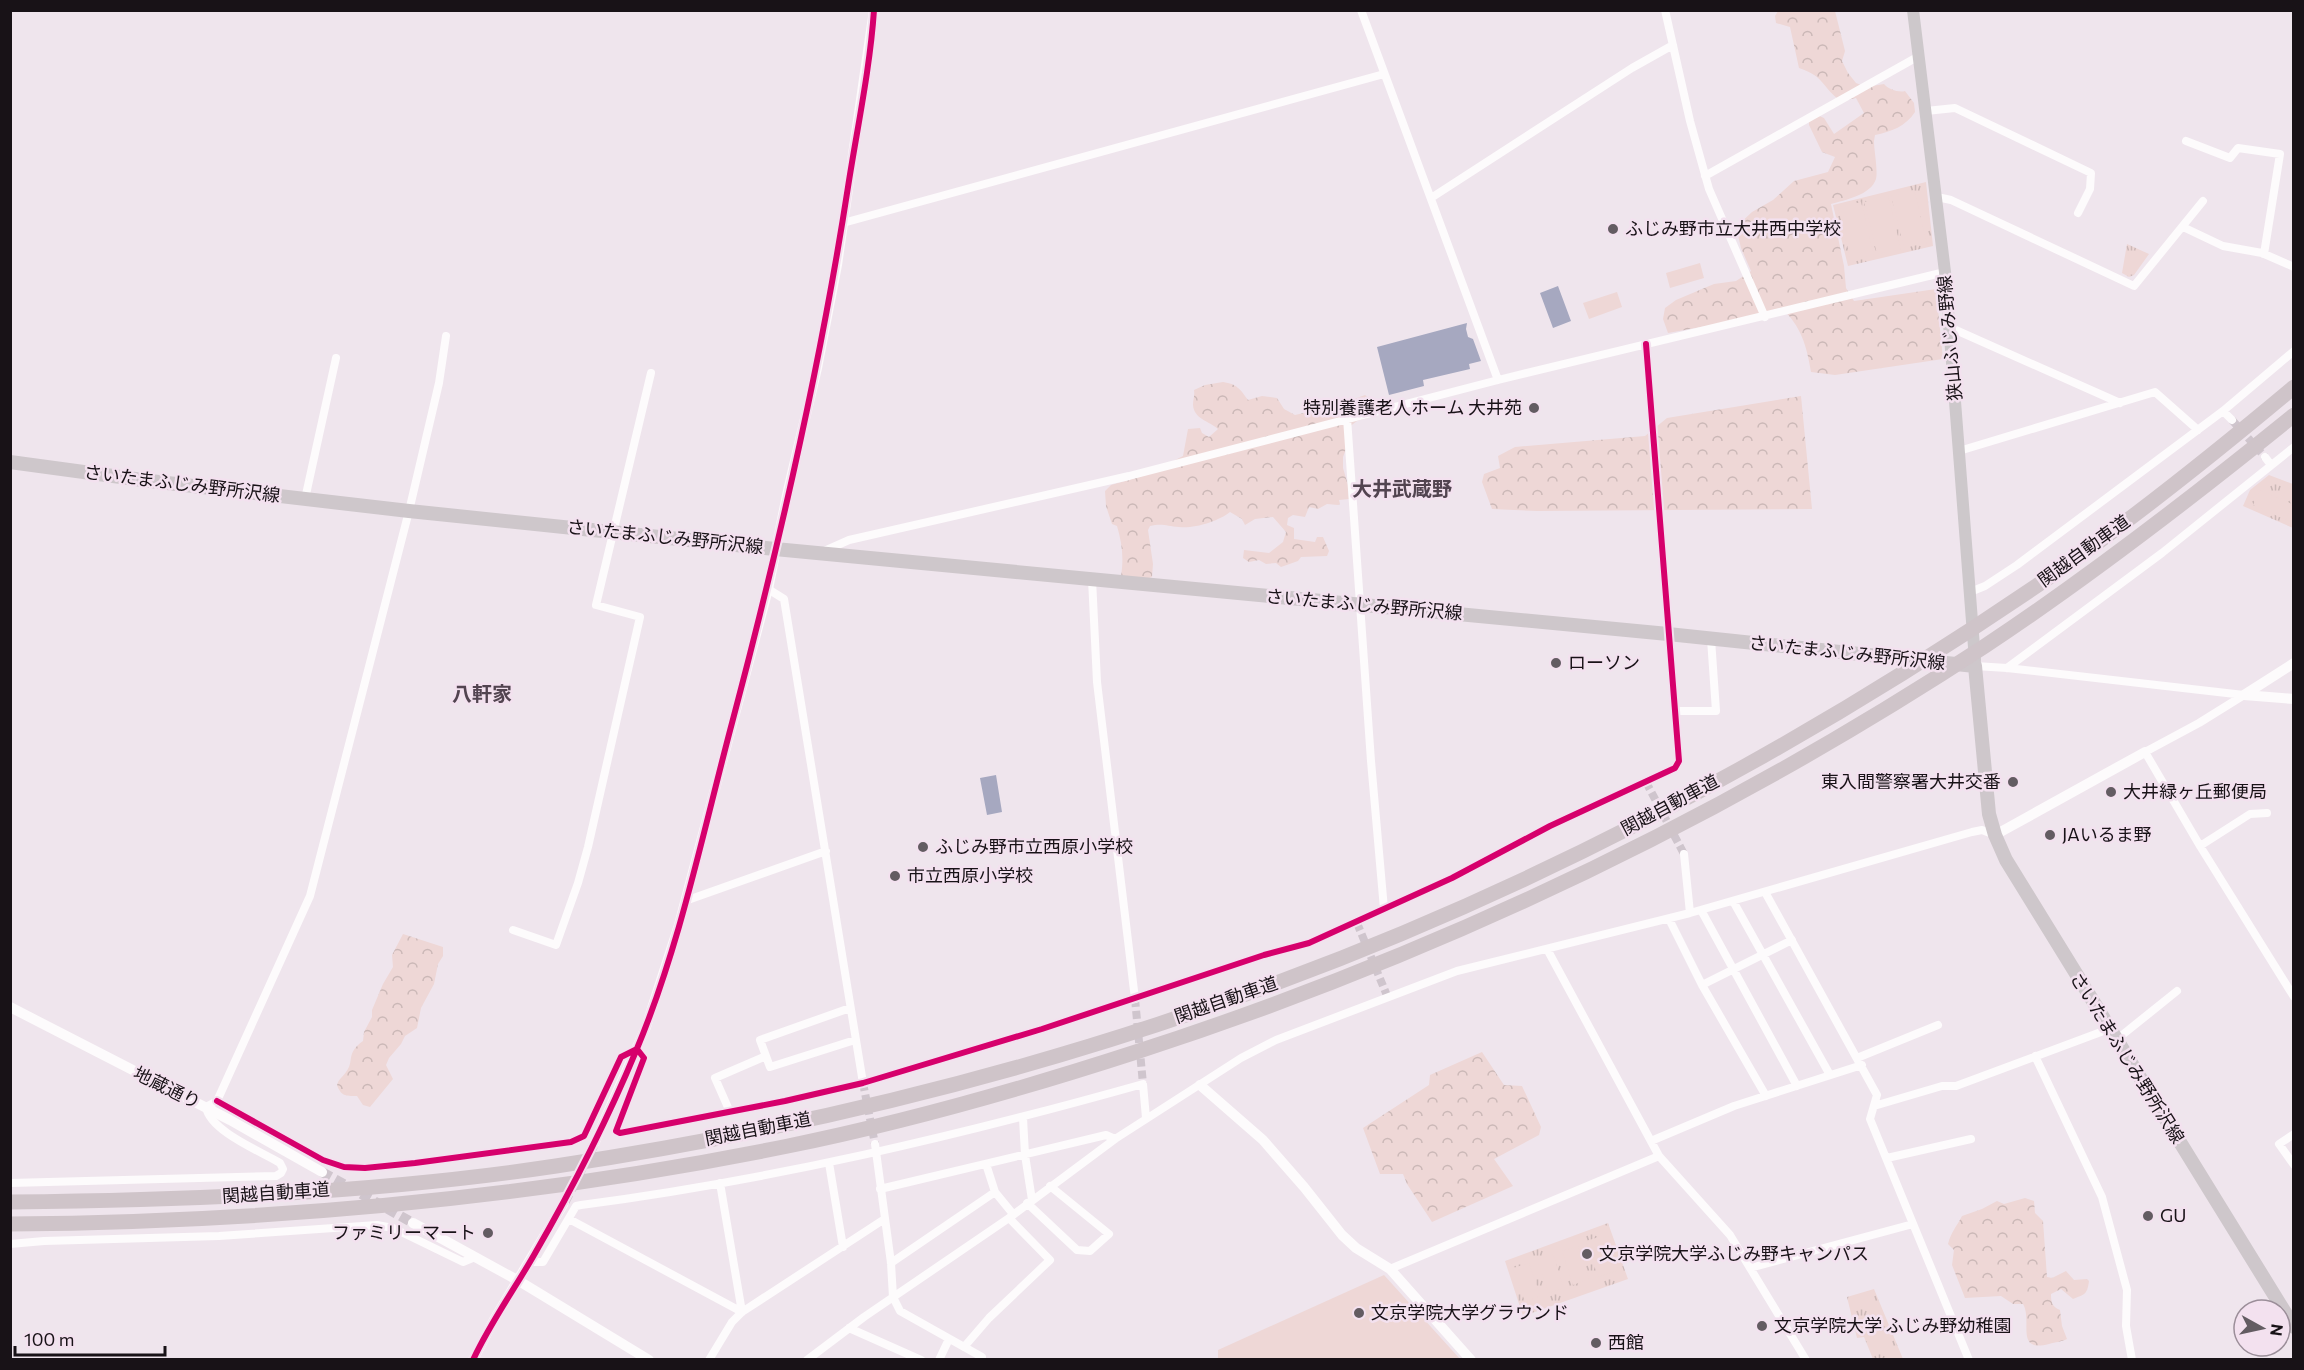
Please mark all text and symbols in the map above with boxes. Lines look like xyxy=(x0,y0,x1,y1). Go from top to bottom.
place label: ふじみ野市立大井西中学校 xyxy=(1625,217,1841,239)
marker: ふじみ野市立大井西中学校 xyxy=(1606,222,1620,236)
street label: 狭山ふじみ野線 xyxy=(1933,274,1965,402)
place label: 特別養護老人ホーム 大井苑 xyxy=(1303,396,1522,418)
marker: 特別養護老人ホーム 大井苑 xyxy=(1527,401,1541,415)
street label: さいたまふじみ野所沢線 xyxy=(83,460,281,506)
district label: 大井武蔵野 xyxy=(1352,476,1452,500)
street label: 関越自動車道 xyxy=(2033,510,2134,591)
street label: さいたまふじみ野所沢線 xyxy=(566,515,764,557)
street label: さいたまふじみ野所沢線 xyxy=(1265,584,1463,624)
street label: さいたまふじみ野所沢線 xyxy=(1748,631,1946,673)
place label: ローソン xyxy=(1568,651,1640,673)
marker: ローソン xyxy=(1549,656,1563,670)
district label: 八軒家 xyxy=(452,681,512,705)
street label: 関越自動車道 xyxy=(1617,769,1722,839)
place label: 東入間警察署大井交番 xyxy=(1821,770,2001,792)
marker: 東入間警察署大井交番 xyxy=(2006,775,2020,789)
place label: 大井緑ヶ丘郵便局 xyxy=(2123,780,2267,802)
marker: 大井緑ヶ丘郵便局 xyxy=(2104,785,2118,799)
place label: JAいるま野 xyxy=(2062,823,2152,845)
marker: JAいるま野 xyxy=(2043,828,2057,842)
place label: ふじみ野市立西原小学校 xyxy=(935,835,1133,857)
marker: ふじみ野市立西原小学校 xyxy=(916,840,930,854)
place label: 市立西原小学校 xyxy=(907,864,1033,886)
marker: 市立西原小学校 xyxy=(888,869,902,883)
street label: さいたまふじみ野所沢線 xyxy=(2066,968,2189,1147)
street label: 関越自動車道 xyxy=(1171,971,1280,1027)
street label: 地蔵通り xyxy=(130,1061,205,1113)
street label: 関越自動車道 xyxy=(703,1107,813,1149)
street label: 関越自動車道 xyxy=(221,1177,331,1207)
place label: GU xyxy=(2160,1204,2186,1226)
marker: GU xyxy=(2141,1209,2155,1223)
place label: ファミリーマート xyxy=(332,1221,476,1243)
marker: ファミリーマート xyxy=(481,1226,495,1240)
place label: 文京学院大学ふじみ野キャンパス xyxy=(1599,1242,1869,1264)
marker: 文京学院大学ふじみ野キャンパス xyxy=(1580,1247,1594,1261)
north arrow xyxy=(2232,1298,2292,1358)
place label: 文京学院大学グラウンド xyxy=(1371,1301,1569,1323)
marker: 文京学院大学グラウンド xyxy=(1352,1306,1366,1320)
place label: 文京学院大学 ふじみ野幼稚園 xyxy=(1774,1314,2011,1336)
scale bar xyxy=(15,1319,165,1357)
marker: 文京学院大学 ふじみ野幼稚園 xyxy=(1755,1319,1769,1333)
text: N xyxy=(2267,1323,2288,1337)
text: 100 m xyxy=(24,1328,74,1350)
place label: 西館 xyxy=(1608,1331,1644,1353)
marker: 西館 xyxy=(1589,1336,1603,1350)

